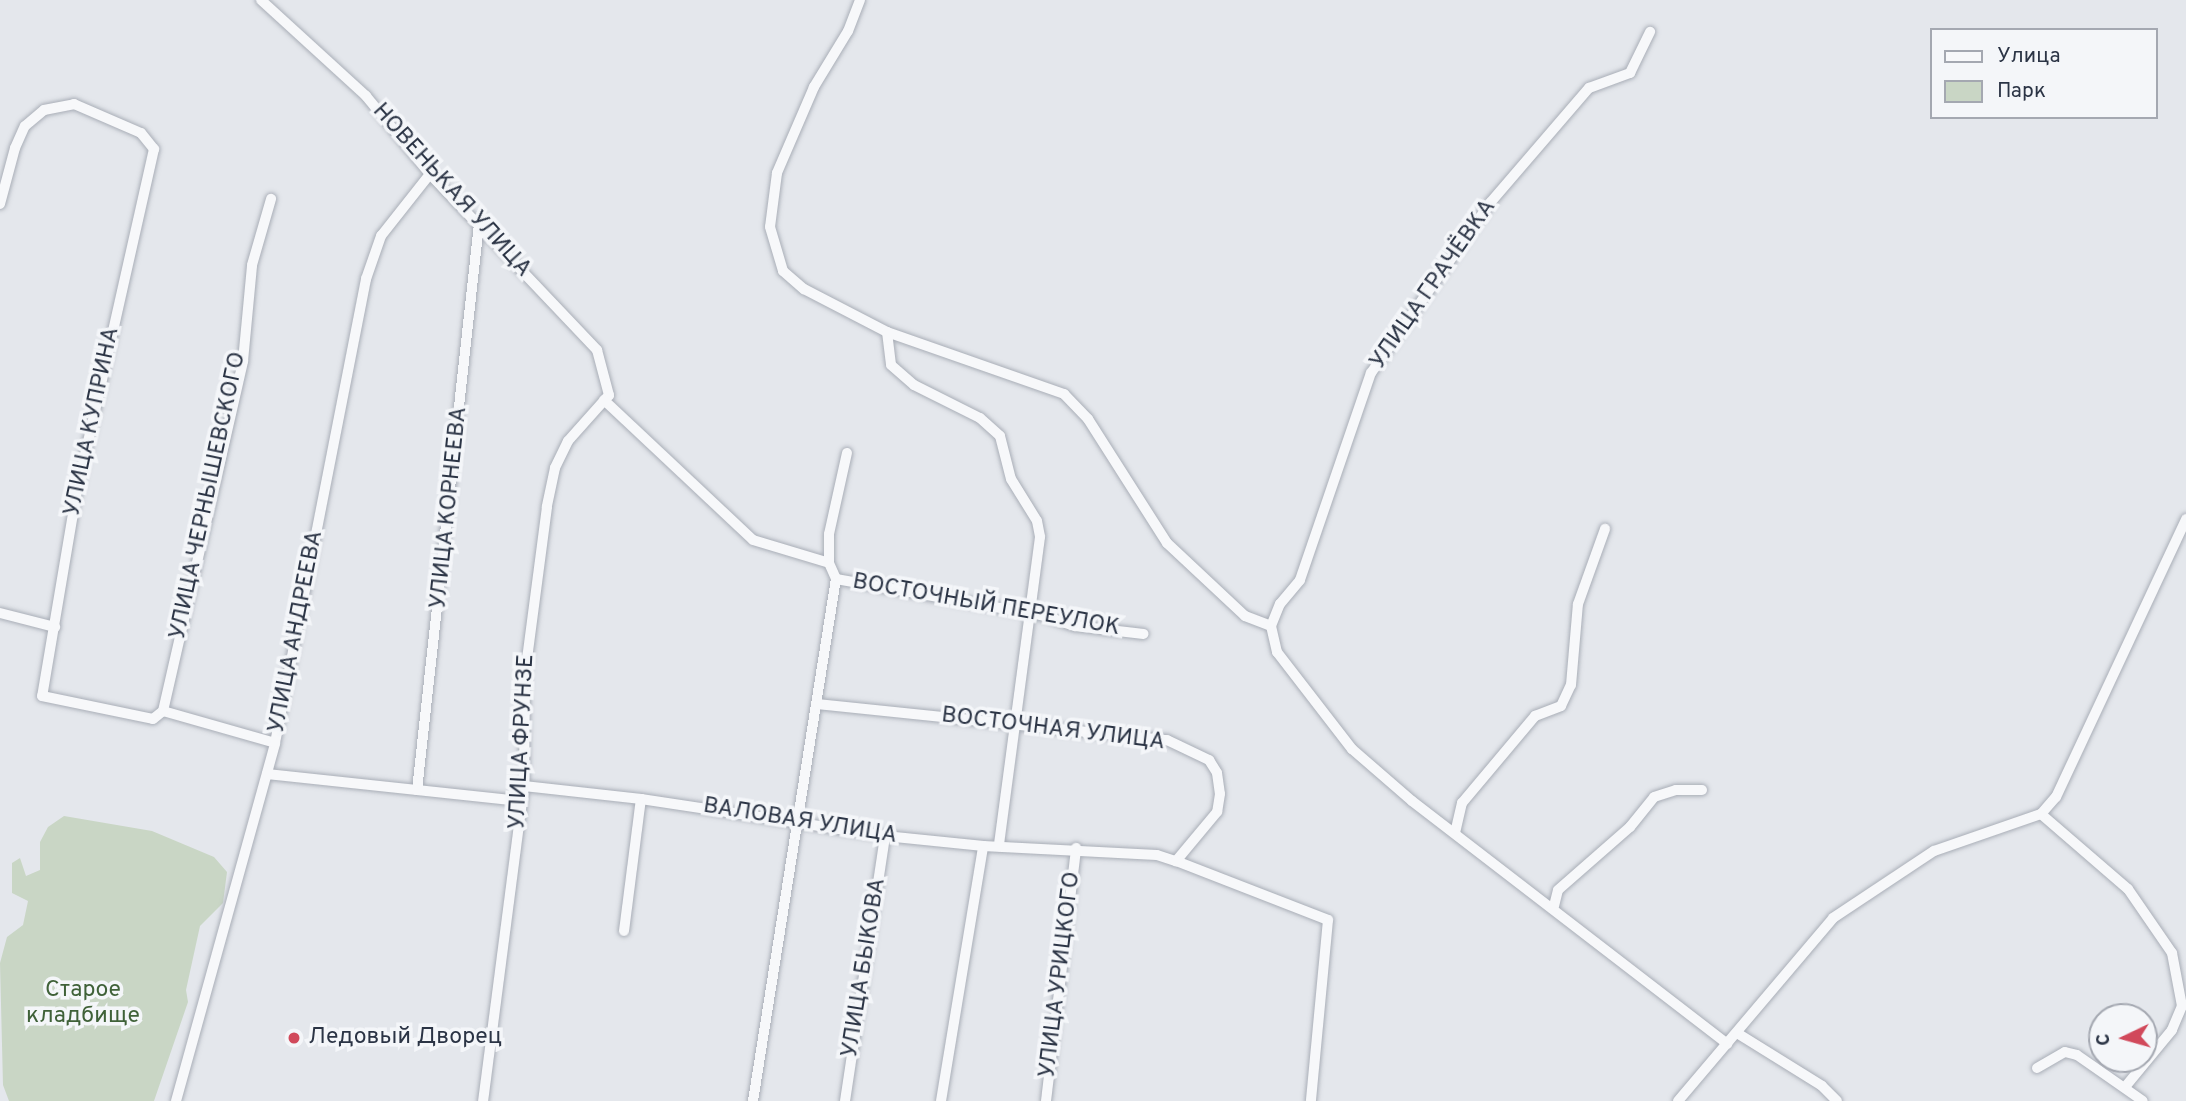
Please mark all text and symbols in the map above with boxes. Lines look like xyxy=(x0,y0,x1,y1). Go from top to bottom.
legend xyxy=(1930,28,2158,119)
text: Улица xyxy=(1997,43,2061,70)
text: Парк xyxy=(1997,78,2046,105)
street label: НОВЕНЬКАЯ УЛИЦА xyxy=(366,98,536,284)
street label: УЛИЦА ГРАЧЁВКА xyxy=(1365,194,1503,376)
street label: УЛИЦА КУПРИНА xyxy=(59,325,127,519)
street label: УЛИЦА ЧЕРНЫШЕВСКОГО xyxy=(165,349,253,643)
street label: УЛИЦА КОРНЕЕВА xyxy=(426,405,474,611)
street label: УЛИЦА АНДРЕЕВА xyxy=(264,527,330,737)
street label: ВОСТОЧНЫЙ ПЕРЕУЛОК xyxy=(850,569,1122,643)
street label: УЛИЦА ФРУНЗЕ xyxy=(505,653,541,831)
street label: ВОСТОЧНАЯ УЛИЦА xyxy=(940,703,1166,757)
street label: ВАЛОВАЯ УЛИЦА xyxy=(701,793,899,851)
street label: УЛИЦА УРИЦКОГО xyxy=(1035,870,1087,1080)
street label: УЛИЦА БЫКОВА xyxy=(837,876,893,1060)
park label: Старое кладбище xyxy=(26,977,140,1031)
north arrow xyxy=(2088,1003,2158,1073)
place label: Ледовый Дворец xyxy=(308,1024,502,1052)
marker: Ледовый Дворец xyxy=(286,1030,302,1046)
text: С xyxy=(2092,1033,2117,1047)

